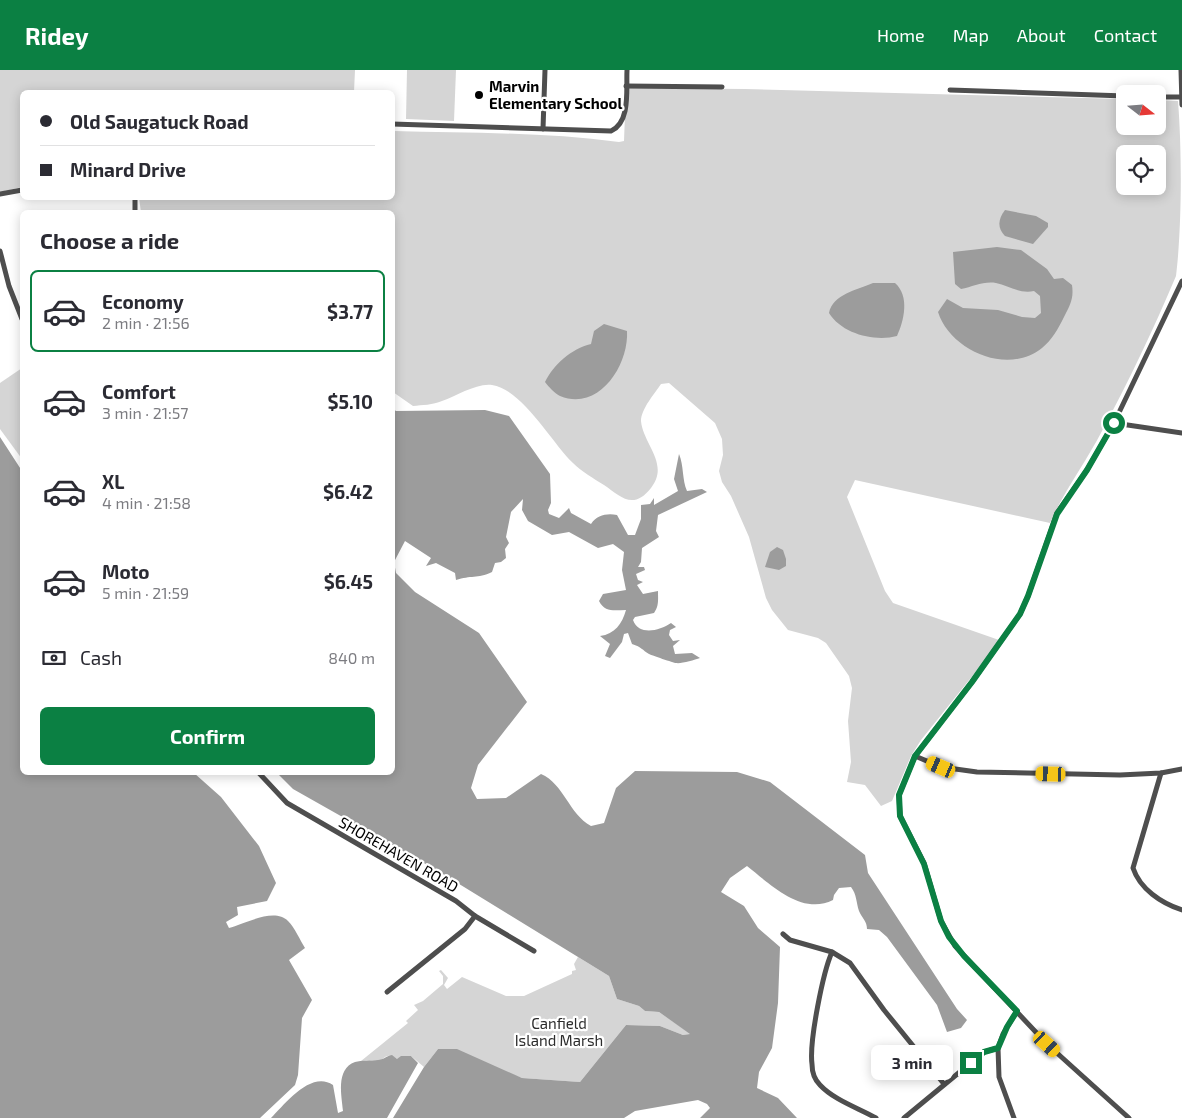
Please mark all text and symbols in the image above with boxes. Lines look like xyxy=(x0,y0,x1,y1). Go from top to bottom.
text: Ridey xyxy=(25,21,88,50)
text: Home xyxy=(877,24,925,46)
text: Map xyxy=(953,24,989,46)
text: About xyxy=(1017,24,1066,46)
text: Contact xyxy=(1094,24,1157,46)
place label: Marvin Elementary School xyxy=(489,77,622,113)
north arrow xyxy=(1116,85,1166,135)
map controls xyxy=(1116,85,1166,195)
marker: Marvin Elementary School xyxy=(473,89,485,101)
text: Old Saugatuck Road xyxy=(70,110,249,133)
button: locate xyxy=(1116,145,1166,195)
text: Minard Drive xyxy=(70,158,186,181)
text: Choose a ride xyxy=(40,227,179,253)
icon: car xyxy=(42,289,87,334)
text: Economy xyxy=(102,290,184,313)
text: $3.77 xyxy=(327,300,373,323)
text: 2 min · 21:56 xyxy=(102,313,190,332)
icon: car xyxy=(42,379,87,424)
text: Comfort xyxy=(102,380,176,403)
text: $5.10 xyxy=(327,390,373,413)
text: 3 min · 21:57 xyxy=(102,403,189,422)
route start xyxy=(1103,412,1125,434)
icon: car xyxy=(42,469,87,514)
text: XL xyxy=(102,470,124,493)
text: $6.42 xyxy=(323,480,373,503)
text: 4 min · 21:58 xyxy=(102,493,191,512)
icon: car xyxy=(42,559,87,604)
text: Moto xyxy=(102,560,150,583)
text: $6.45 xyxy=(324,570,373,593)
text: 5 min · 21:59 xyxy=(102,583,189,602)
icon: cash xyxy=(40,644,68,672)
text: Cash xyxy=(80,646,122,669)
text: 840 m xyxy=(328,648,375,667)
button: Confirm xyxy=(40,707,375,765)
car xyxy=(924,754,957,780)
car xyxy=(1035,766,1066,782)
street label: SHOREHAVEN ROAD xyxy=(336,812,462,896)
park label: Canfield Island Marsh xyxy=(515,1014,603,1049)
car xyxy=(1030,1028,1063,1060)
callout: 3 min xyxy=(871,1046,954,1080)
route end xyxy=(960,1052,982,1074)
text: 3 min xyxy=(892,1053,932,1072)

